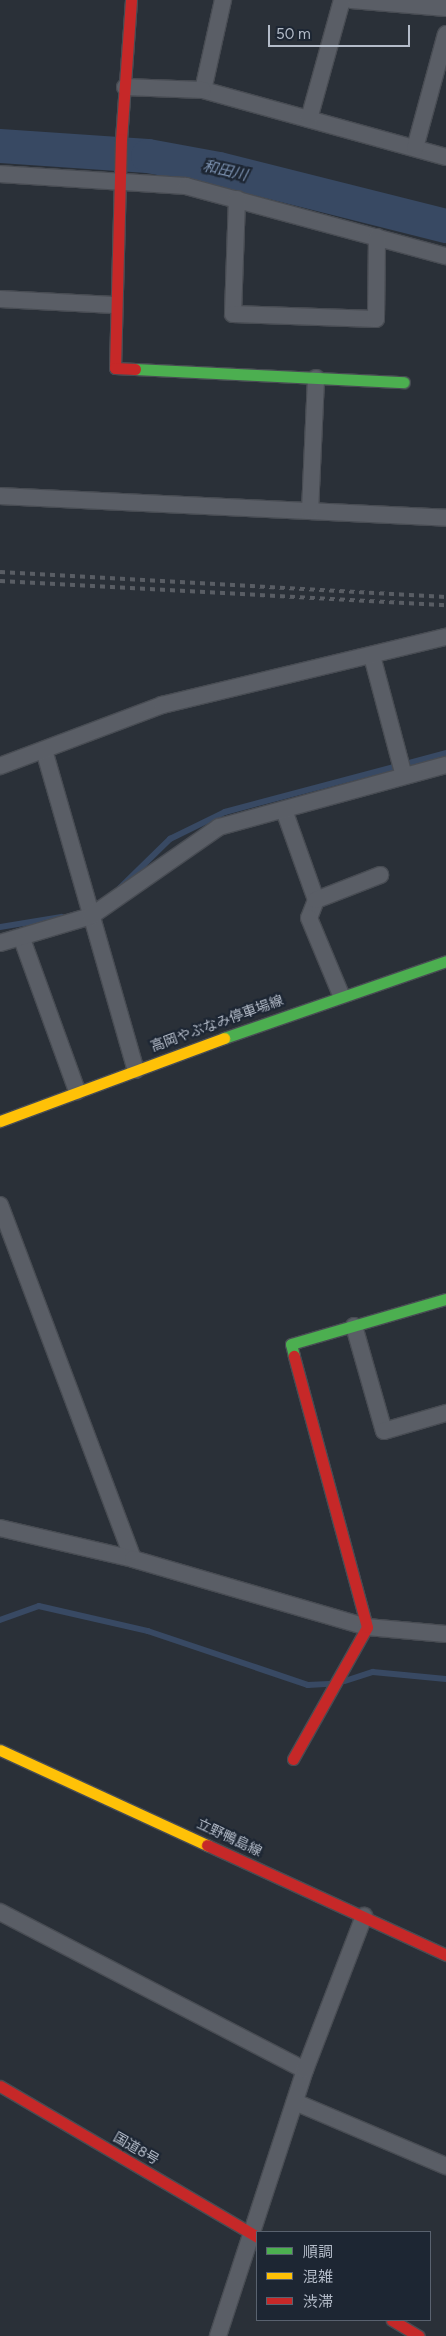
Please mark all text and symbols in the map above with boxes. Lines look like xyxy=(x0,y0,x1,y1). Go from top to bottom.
scale bar xyxy=(271,15,414,47)
text: 50 m xyxy=(276,25,311,43)
water label: 和田川 xyxy=(201,157,249,185)
street label: 高岡やぶなみ停車場線 xyxy=(148,992,286,1056)
street label: 立野鴨島線 xyxy=(194,1816,264,1860)
street label: 国道8号 xyxy=(110,2129,162,2169)
legend xyxy=(256,2231,431,2321)
text: 順調 xyxy=(303,2243,333,2261)
text: 混雑 xyxy=(303,2268,333,2286)
text: 渋滞 xyxy=(303,2293,333,2311)

